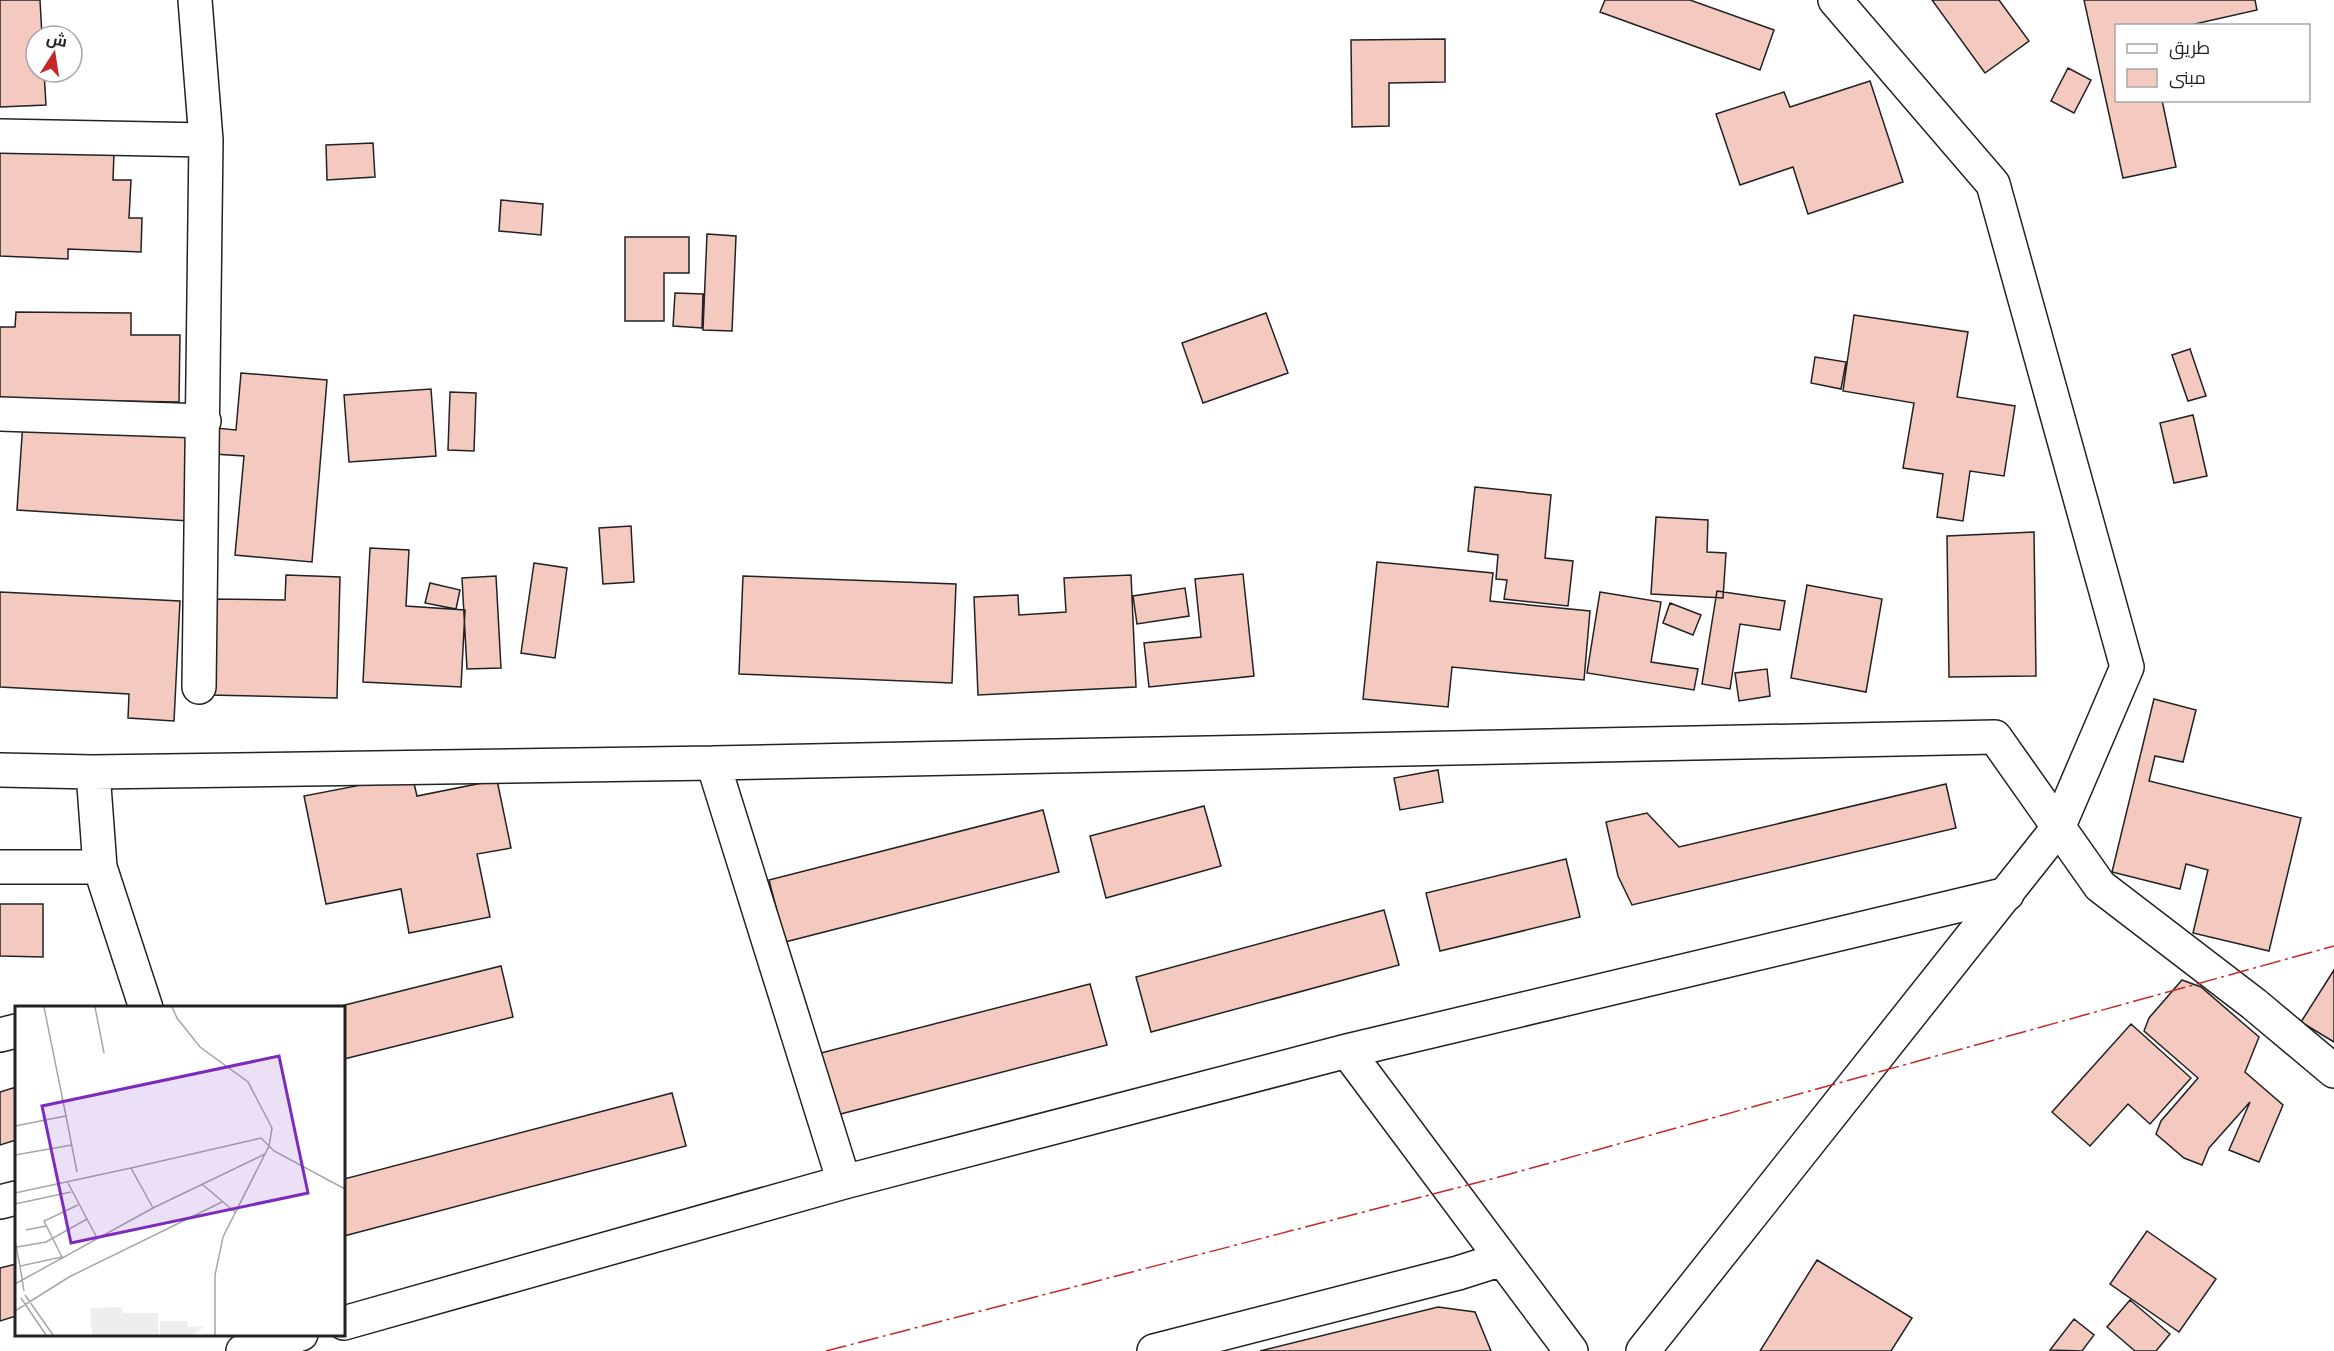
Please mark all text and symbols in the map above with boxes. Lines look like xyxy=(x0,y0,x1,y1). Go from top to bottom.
north arrow xyxy=(24,24,84,84)
legend xyxy=(2115,24,2310,102)
text: ش xyxy=(45,27,69,51)
text: طريق xyxy=(2169,36,2210,60)
text: مبنى xyxy=(2169,66,2206,89)
inset map xyxy=(15,1006,345,1336)

